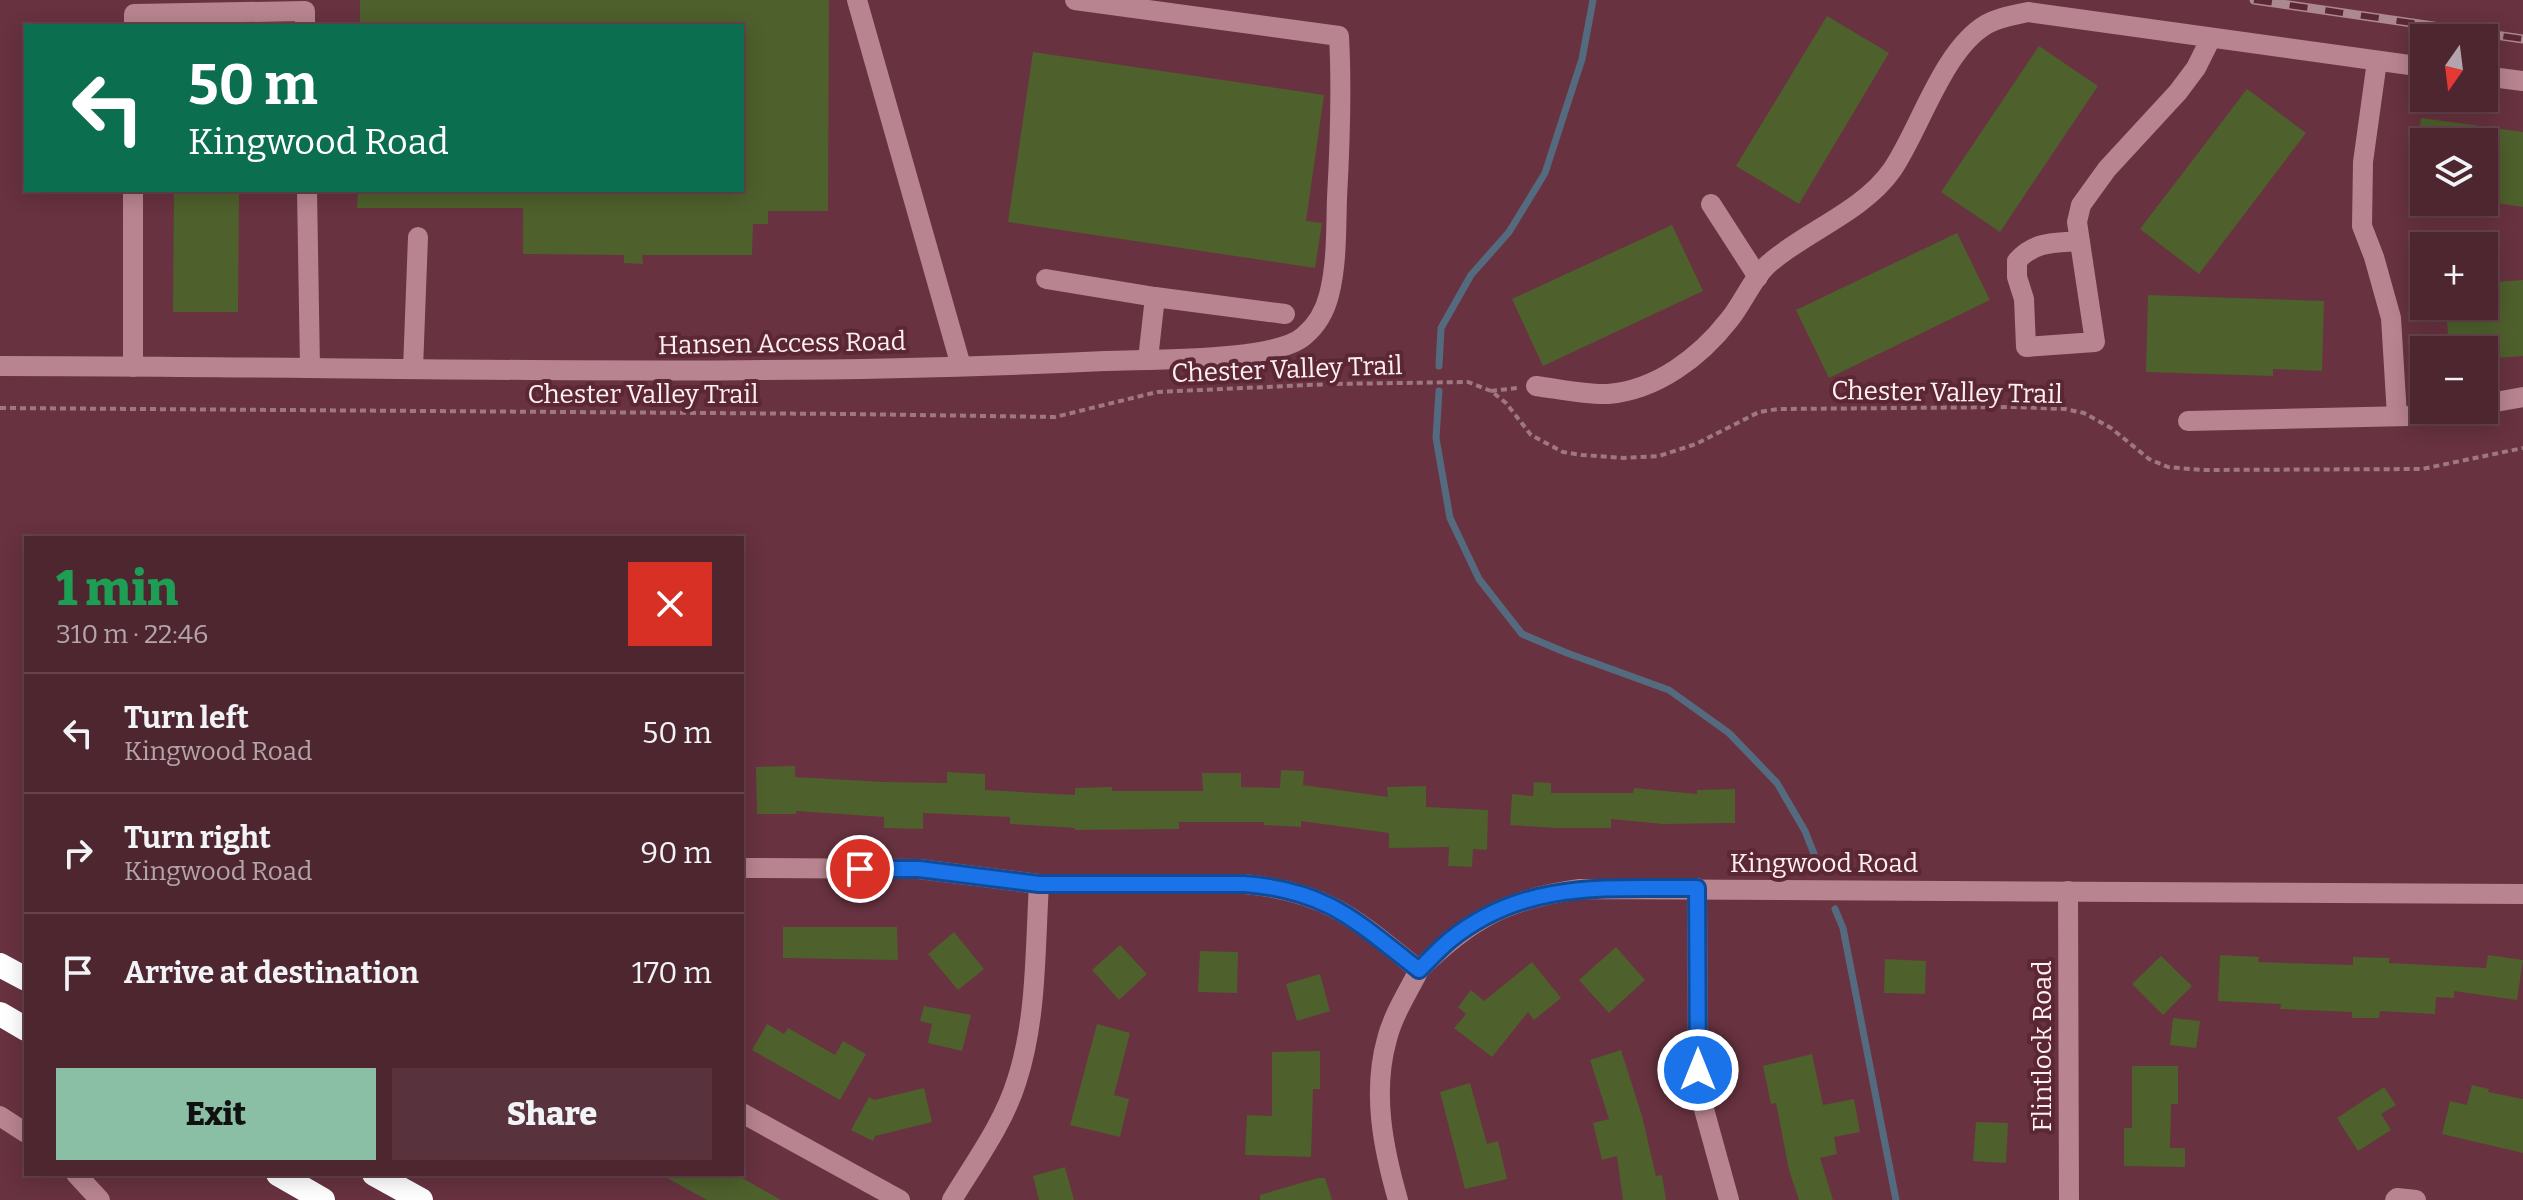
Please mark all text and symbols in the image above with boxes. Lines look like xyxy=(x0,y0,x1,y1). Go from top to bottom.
north arrow xyxy=(2410,24,2498,112)
map controls xyxy=(2410,24,2498,424)
text: 50 m xyxy=(188,52,318,119)
icon: left xyxy=(56,56,160,160)
text: Kingwood Road xyxy=(188,120,449,164)
button: layers xyxy=(2410,128,2498,216)
button: + xyxy=(2410,232,2498,320)
street label: Hansen Access Road xyxy=(658,326,906,361)
button: − xyxy=(2410,336,2498,424)
street label: Chester Valley Trail xyxy=(1171,350,1403,389)
street label: Chester Valley Trail xyxy=(1831,375,2063,410)
street label: Chester Valley Trail xyxy=(527,379,759,410)
text: 1 min xyxy=(56,560,178,618)
button: close xyxy=(628,562,712,646)
text: 310 m · 22:46 xyxy=(56,619,208,650)
text: Turn left xyxy=(124,700,249,736)
icon: left xyxy=(56,711,100,755)
text: 50 m xyxy=(642,715,712,751)
text: Kingwood Road xyxy=(124,736,312,767)
text: Turn right xyxy=(124,820,271,856)
icon: right xyxy=(56,831,100,875)
text: 90 m xyxy=(641,835,712,871)
pin xyxy=(826,835,894,903)
icon: arrive xyxy=(838,847,882,891)
street label: Kingwood Road xyxy=(1730,848,1918,879)
text: Kingwood Road xyxy=(124,856,312,887)
icon: arrive xyxy=(56,951,100,995)
text: Arrive at destination xyxy=(124,955,419,991)
text: 170 m xyxy=(632,955,712,991)
street label: Flintlock Road xyxy=(2027,960,2058,1132)
position arrow xyxy=(1656,1028,1740,1112)
button: Exit xyxy=(56,1068,376,1160)
button: Share xyxy=(392,1068,712,1160)

